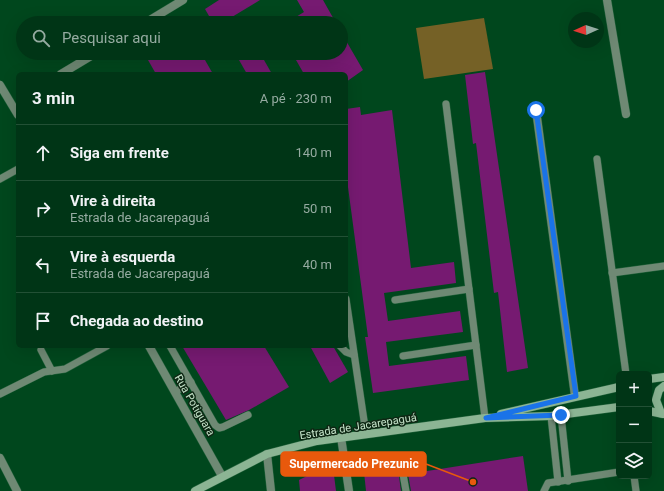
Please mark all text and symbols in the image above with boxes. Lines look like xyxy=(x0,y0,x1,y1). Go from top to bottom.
north arrow xyxy=(568,12,604,48)
search box xyxy=(16,16,348,60)
icon: search xyxy=(30,27,52,49)
text: Pesquisar aqui xyxy=(62,29,161,47)
text: 3 min xyxy=(32,88,75,108)
text: A pé · 230 m xyxy=(260,91,332,106)
route start xyxy=(527,101,545,119)
icon: ahead xyxy=(32,142,54,164)
text: Siga em frente xyxy=(70,144,169,162)
text: 140 m xyxy=(295,145,332,160)
text: Vire à direita xyxy=(70,192,156,210)
icon: right xyxy=(32,198,54,220)
text: 50 m xyxy=(303,201,332,216)
text: Estrada de Jacarepaguá xyxy=(70,210,210,225)
text: Vire à esquerda xyxy=(70,248,175,266)
icon: left xyxy=(32,254,54,276)
text: 40 m xyxy=(303,257,332,272)
text: Estrada de Jacarepaguá xyxy=(70,266,210,281)
icon: arrive xyxy=(32,310,54,332)
text: Chegada ao destino xyxy=(70,312,204,330)
map controls xyxy=(616,371,652,479)
button: + xyxy=(616,371,652,407)
street label: Rua Potiguara xyxy=(172,372,217,438)
route end xyxy=(552,406,570,424)
button: − xyxy=(616,407,652,443)
street label: Estrada de Jacarepaguá xyxy=(299,411,418,442)
button: layers xyxy=(616,443,652,479)
callout: Supermercado Prezunic xyxy=(281,452,426,476)
text: Supermercado Prezunic xyxy=(289,457,419,471)

